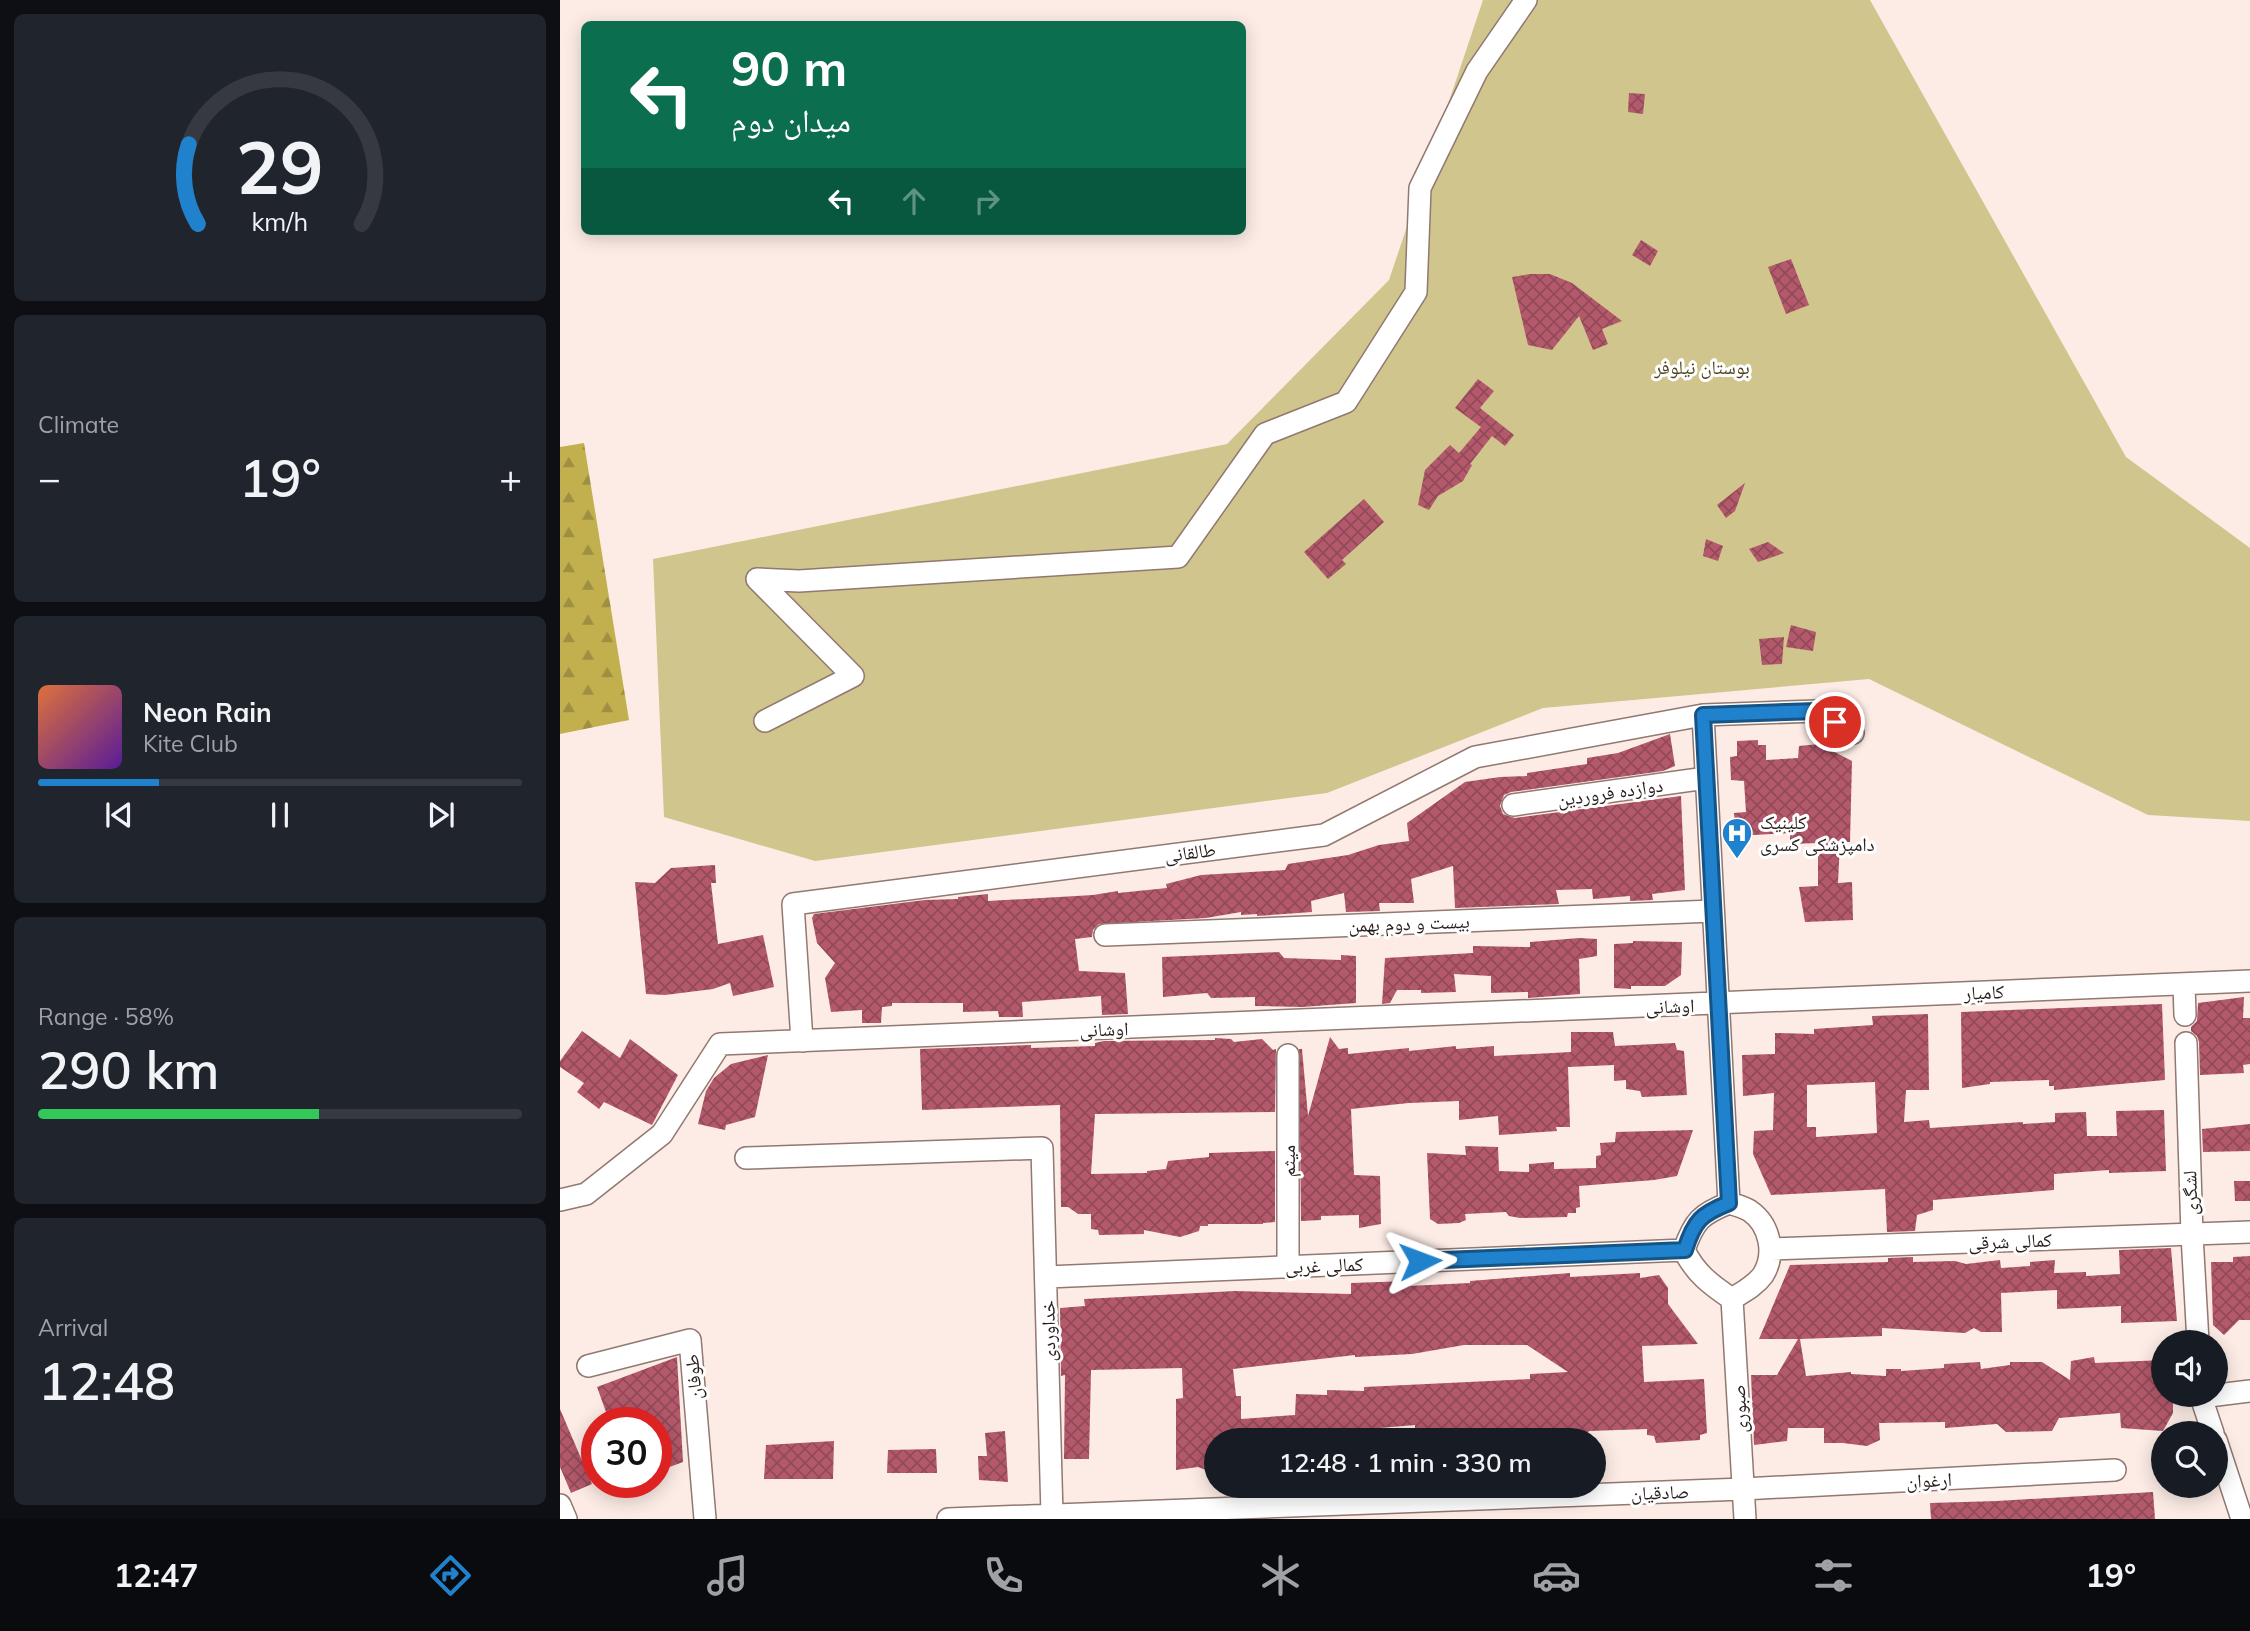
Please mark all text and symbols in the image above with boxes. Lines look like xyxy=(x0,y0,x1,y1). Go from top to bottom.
text: 90 m xyxy=(731,37,847,98)
icon: left xyxy=(616,49,707,140)
text: میدان دوم xyxy=(731,100,851,140)
text: 29 xyxy=(236,121,324,212)
icon: left xyxy=(822,182,860,220)
icon: ahead xyxy=(895,182,933,220)
icon: right xyxy=(968,182,1006,220)
text: km/h xyxy=(252,205,308,236)
park label: بوستان نیلوفر xyxy=(1653,355,1750,379)
text: Climate xyxy=(38,410,119,439)
text: 19° xyxy=(239,445,321,510)
text: − xyxy=(38,454,61,502)
text: + xyxy=(499,454,522,502)
pin xyxy=(1805,692,1865,752)
text: Neon Rain xyxy=(143,696,272,729)
icon: arrive xyxy=(1816,703,1854,741)
text: Kite Club xyxy=(143,729,238,758)
street label: دوازده فروردین xyxy=(1556,773,1665,811)
icon: previous xyxy=(100,796,138,834)
icon: pause xyxy=(261,796,299,834)
icon: next xyxy=(422,796,460,834)
place label: کلینیک دامپزشکی کسری xyxy=(1760,810,1875,856)
hospital icon: کلینیک دامپزشکی کسری xyxy=(1720,816,1754,860)
street label: طالقانی xyxy=(1163,837,1217,867)
street label: بیست و دوم بهمن xyxy=(1348,909,1470,939)
street label: کامیار xyxy=(1962,979,2005,1005)
street label: اوشانی xyxy=(1645,993,1695,1019)
text: Range · 58% xyxy=(38,1002,174,1031)
street label: اوشانی xyxy=(1079,1016,1129,1042)
text: 290 km xyxy=(38,1037,219,1102)
street label: میثم xyxy=(1276,1145,1301,1177)
street label: لشگری xyxy=(2177,1170,2203,1216)
position arrow xyxy=(1383,1224,1457,1298)
street label: کمالی شرقی xyxy=(1968,1228,2052,1254)
street label: کمالی غربی xyxy=(1285,1252,1364,1278)
street label: خداوردی xyxy=(1035,1300,1061,1362)
text: Arrival xyxy=(38,1313,108,1342)
map controls xyxy=(2151,1330,2228,1498)
button: sound xyxy=(2151,1330,2228,1407)
text: 12:48 xyxy=(38,1348,175,1413)
street label: طوفان xyxy=(679,1353,707,1401)
street label: صبوری xyxy=(1726,1384,1752,1434)
speed limit sign: 30 xyxy=(581,1407,672,1498)
button: search xyxy=(2151,1421,2228,1498)
text: 12:48 · 1 min · 330 m xyxy=(1278,1446,1532,1479)
street label: ارغوان xyxy=(1905,1467,1953,1493)
street label: صادقیان xyxy=(1630,1479,1690,1505)
icon: directions xyxy=(426,1551,475,1600)
icon: music xyxy=(703,1551,752,1600)
icon: phone xyxy=(979,1551,1028,1600)
icon: climate xyxy=(1256,1551,1305,1600)
icon: car xyxy=(1532,1551,1581,1600)
icon: filters xyxy=(1809,1551,1858,1600)
text: 12:47 xyxy=(114,1555,199,1595)
text: 19° xyxy=(2086,1555,2136,1595)

